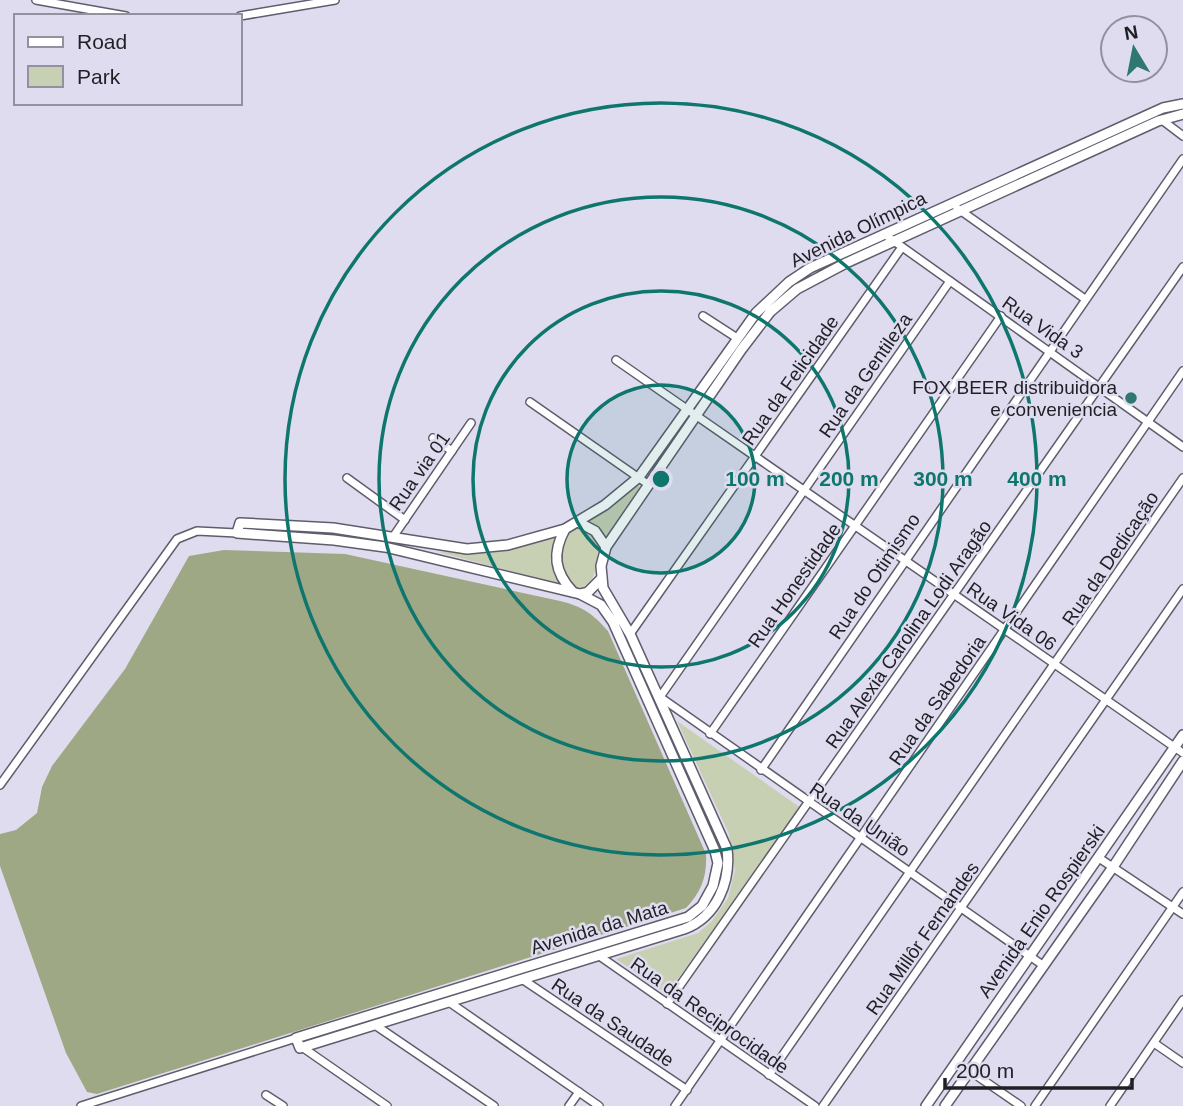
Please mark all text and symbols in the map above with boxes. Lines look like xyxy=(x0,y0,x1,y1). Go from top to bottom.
legend xyxy=(14,14,242,105)
north arrow xyxy=(1099,14,1169,84)
text: N xyxy=(1123,21,1140,44)
text: Road xyxy=(77,30,127,53)
text: Park xyxy=(77,65,121,88)
street label: Avenida Olímpica xyxy=(787,187,930,271)
street label: Rua Vida 3 xyxy=(998,292,1087,363)
street label: Rua da Gentileza xyxy=(815,309,916,441)
street label: Rua da Felicidade xyxy=(738,312,843,449)
place label: FOX BEER distribuidora e conveniencia xyxy=(912,377,1117,420)
marker: FOX BEER distribuidora e conveniencia xyxy=(1123,390,1139,406)
street label: Rua via 01 xyxy=(385,428,454,515)
centre of rings xyxy=(649,467,673,491)
text: 100 m xyxy=(725,467,785,490)
text: 200 m xyxy=(819,467,879,490)
text: 300 m xyxy=(913,467,973,490)
text: 400 m xyxy=(1007,467,1067,490)
street label: Rua da Dedicação xyxy=(1058,488,1163,629)
street label: Rua do Otimismo xyxy=(825,510,924,643)
street label: Rua Alexia Carolina Lodi Aragão xyxy=(821,516,995,752)
street label: Rua Honestidade xyxy=(744,519,845,651)
street label: Rua Vida 06 xyxy=(963,578,1060,655)
street label: Rua da Sabedoria xyxy=(885,631,990,769)
street label: Rua da União xyxy=(806,778,914,861)
street label: Avenida Enio Rospierski xyxy=(974,821,1109,1002)
street label: Rua Millôr Fernandes xyxy=(862,858,983,1019)
street label: Avenida da Mata xyxy=(528,897,671,958)
street label: Rua da Reciprocidade xyxy=(627,953,793,1078)
street label: Rua da Saudade xyxy=(548,974,678,1071)
scale bar xyxy=(945,1046,1132,1090)
text: 200 m xyxy=(956,1059,1014,1082)

